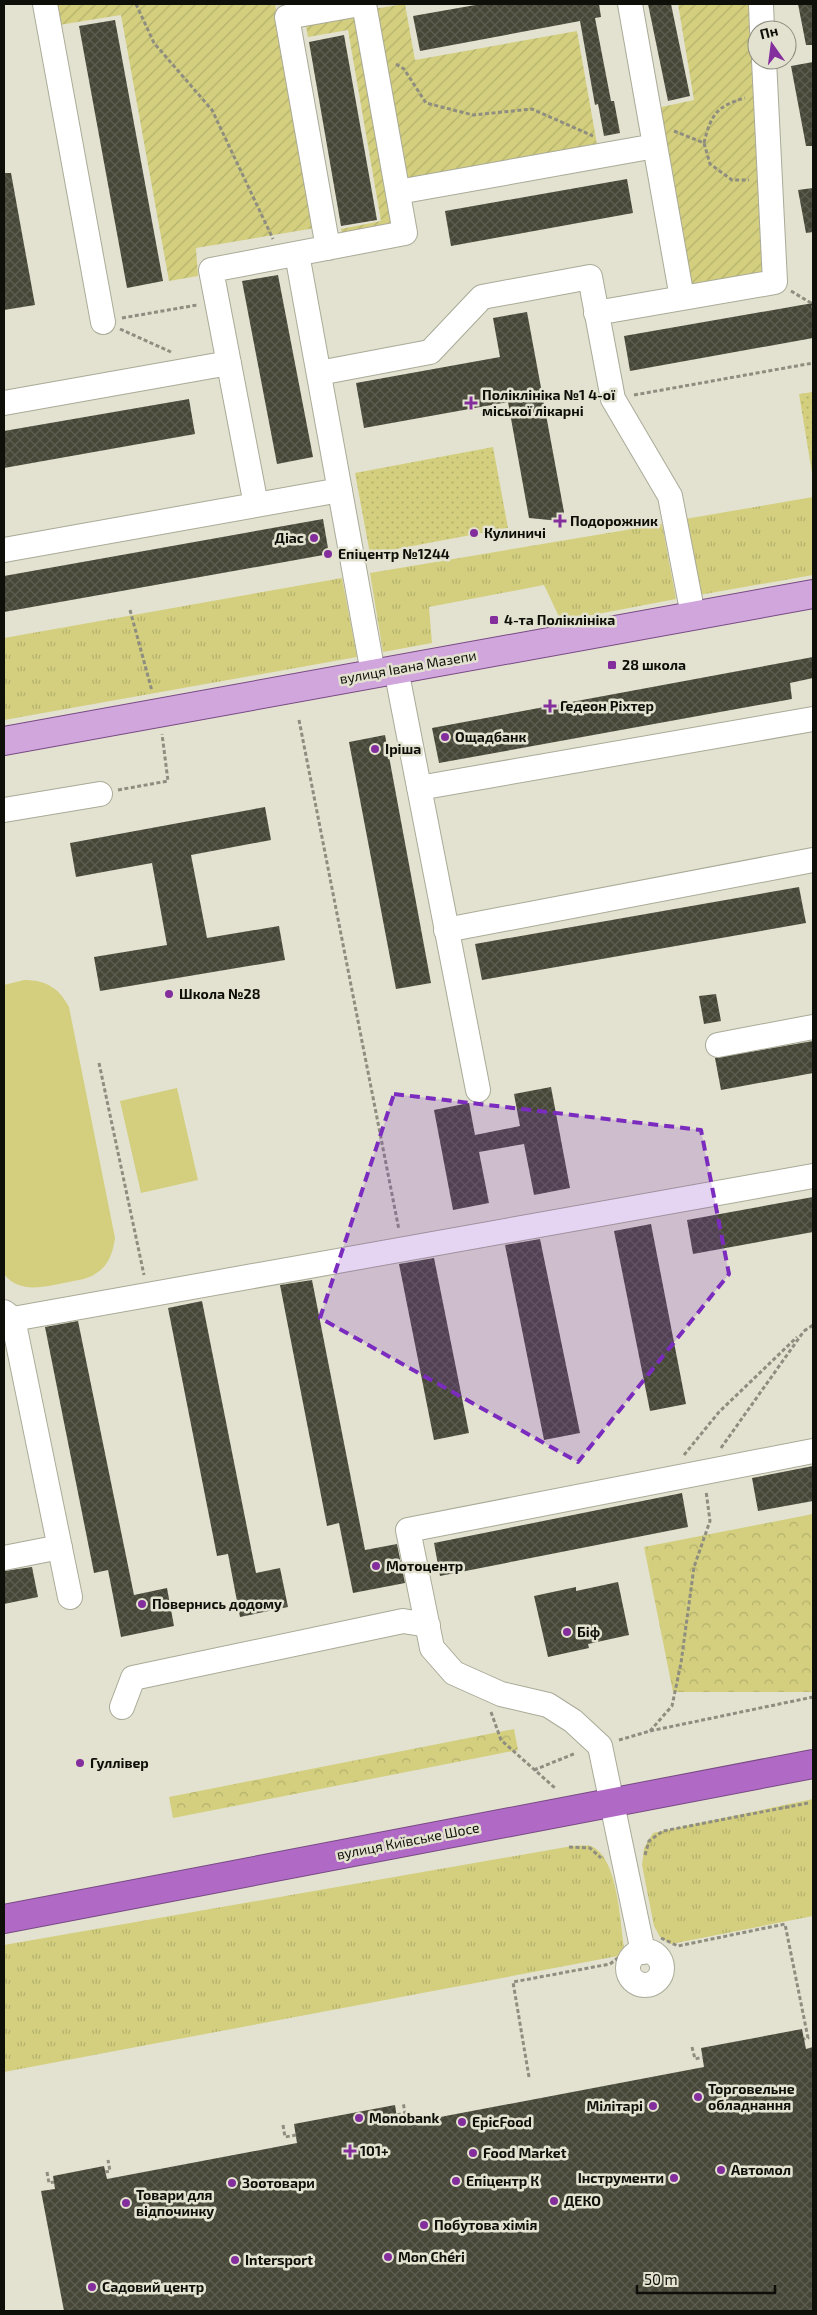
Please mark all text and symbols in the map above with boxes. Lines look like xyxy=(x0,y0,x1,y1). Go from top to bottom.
north arrow xyxy=(747,20,797,70)
text: Пн xyxy=(758,21,780,42)
place label: Поліклініка №1 4-ої міської лікарні xyxy=(482,386,616,419)
marker: Поліклініка №1 4-ої міської лікарні xyxy=(464,396,478,410)
place label: Подорожник xyxy=(570,512,658,529)
marker: Подорожник xyxy=(554,515,566,527)
place label: Кулиничі xyxy=(484,524,546,541)
marker: Кулиничі xyxy=(468,527,480,539)
place label: Діас xyxy=(275,529,304,546)
marker: Діас xyxy=(308,532,320,544)
place label: Епіцентр №1244 xyxy=(338,545,450,562)
marker: Епіцентр №1244 xyxy=(322,548,334,560)
place label: 4-та Поліклініка xyxy=(504,611,615,628)
marker: 4-та Поліклініка xyxy=(488,614,500,626)
street label: вулиця Івана Мазепи xyxy=(338,646,478,687)
place label: 28 школа xyxy=(622,656,686,673)
marker: 28 школа xyxy=(606,659,618,671)
place label: Гедеон Ріхтер xyxy=(560,697,654,714)
marker: Гедеон Ріхтер xyxy=(544,700,556,712)
place label: Ощадбанк xyxy=(455,728,526,745)
marker: Ощадбанк xyxy=(439,731,451,743)
place label: Іріша xyxy=(385,740,421,757)
marker: Іріша xyxy=(369,743,381,755)
place label: Школа №28 xyxy=(179,985,260,1002)
marker: Школа №28 xyxy=(163,988,175,1000)
place label: Мотоцентр xyxy=(386,1557,463,1574)
marker: Мотоцентр xyxy=(370,1560,382,1572)
place label: Повернись додому xyxy=(152,1595,282,1612)
marker: Повернись додому xyxy=(136,1598,148,1610)
place label: Біф xyxy=(577,1623,600,1640)
marker: Біф xyxy=(561,1626,573,1638)
place label: Гуллівер xyxy=(90,1754,149,1771)
marker: Гуллівер xyxy=(74,1757,86,1769)
street label: вулиця Київське Шосе xyxy=(335,1818,481,1863)
place label: Торговельне обладнання xyxy=(708,2080,795,2113)
marker: Торговельне обладнання xyxy=(692,2091,704,2103)
place label: Мілітарі xyxy=(586,2097,643,2114)
marker: Мілітарі xyxy=(647,2100,659,2112)
place label: Monobank xyxy=(369,2109,439,2126)
marker: Monobank xyxy=(353,2112,365,2124)
place label: EpicFood xyxy=(472,2113,532,2130)
marker: EpicFood xyxy=(456,2116,468,2128)
place label: 101+ xyxy=(360,2142,388,2159)
place label: Food Market xyxy=(483,2144,567,2161)
marker: 101+ xyxy=(344,2145,356,2157)
marker: Food Market xyxy=(467,2147,479,2159)
place label: Автомол xyxy=(731,2161,791,2178)
marker: Автомол xyxy=(715,2164,727,2176)
place label: Інструменти xyxy=(578,2169,664,2186)
place label: Епіцентр К xyxy=(466,2172,539,2189)
marker: Інструменти xyxy=(668,2172,680,2184)
place label: Зоотовари xyxy=(242,2174,315,2191)
marker: Епіцентр К xyxy=(450,2175,462,2187)
marker: Зоотовари xyxy=(226,2177,238,2189)
place label: Товари для відпочинку xyxy=(136,2186,214,2219)
place label: ДЕКО xyxy=(564,2192,601,2209)
marker: ДЕКО xyxy=(548,2195,560,2207)
marker: Товари для відпочинку xyxy=(120,2197,132,2209)
place label: Побутова хімія xyxy=(434,2216,537,2233)
marker: Побутова хімія xyxy=(418,2219,430,2231)
place label: Mon Chéri xyxy=(398,2248,465,2265)
place label: Intersport xyxy=(245,2251,313,2268)
marker: Mon Chéri xyxy=(382,2251,394,2263)
marker: Intersport xyxy=(229,2254,241,2266)
scale bar xyxy=(637,2262,774,2294)
text: 50 m xyxy=(644,2270,678,2288)
place label: Садовий центр xyxy=(102,2278,204,2295)
marker: Садовий центр xyxy=(86,2281,98,2293)

